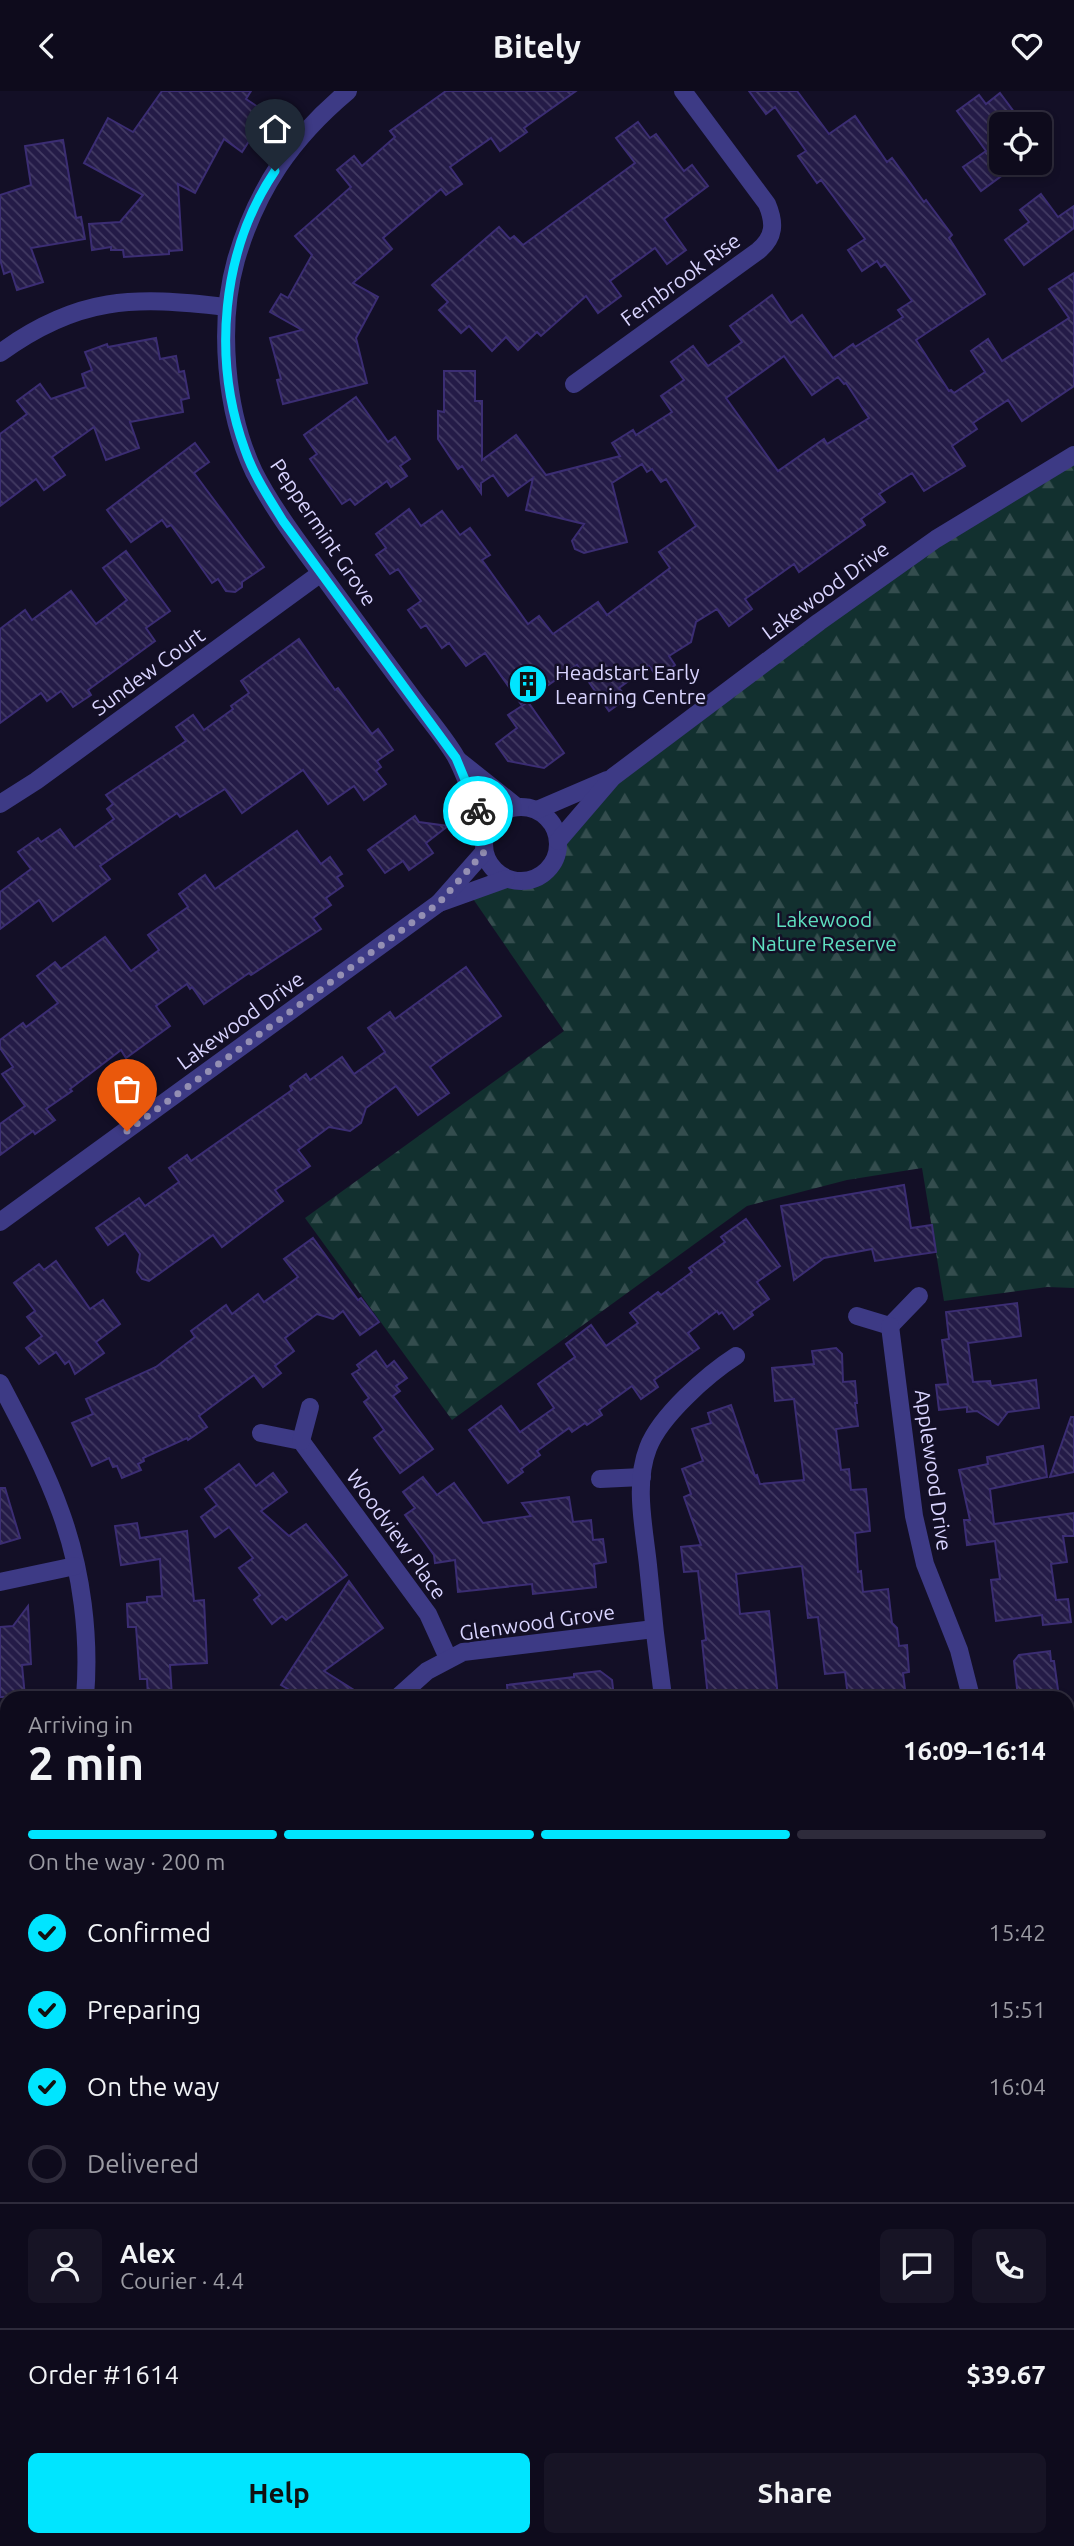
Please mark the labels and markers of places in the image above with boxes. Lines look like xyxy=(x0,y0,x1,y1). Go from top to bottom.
pin xyxy=(245,99,305,171)
place label: Headstart Early Learning Centre xyxy=(555,660,706,708)
building icon: Headstart Early Learning Centre xyxy=(507,663,549,705)
pin xyxy=(97,1059,157,1131)

